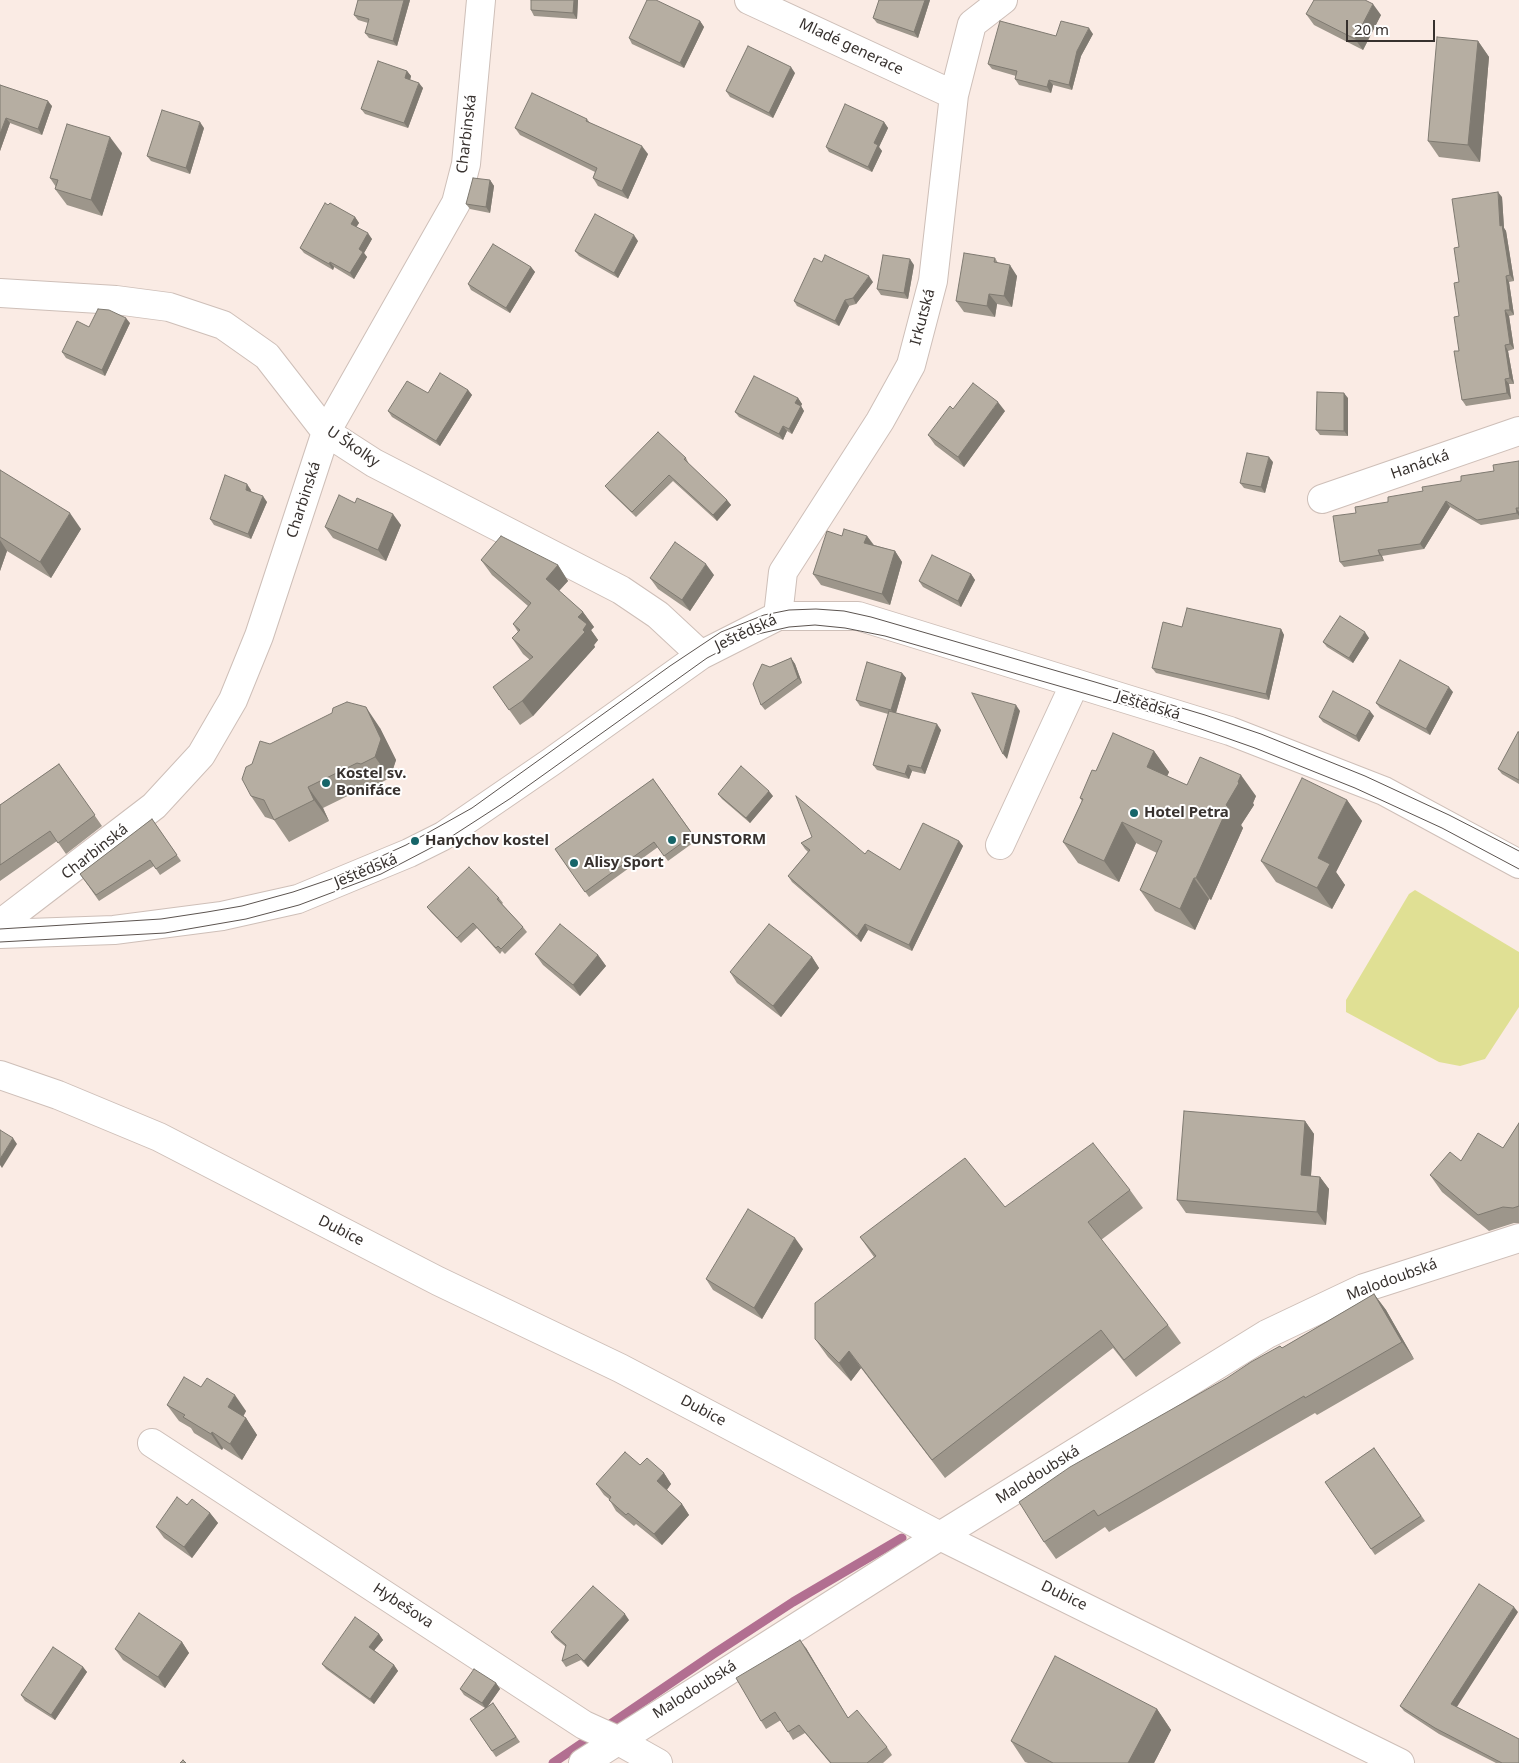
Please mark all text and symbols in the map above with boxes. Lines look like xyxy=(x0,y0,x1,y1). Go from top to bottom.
scale bar xyxy=(1349,10,1438,42)
street label: Mladé generace xyxy=(796,15,906,79)
text: 20 m xyxy=(1354,19,1389,39)
street label: Charbinská xyxy=(453,94,481,174)
street label: Irkutská xyxy=(907,287,939,347)
street label: U Školky xyxy=(323,423,383,471)
street label: Hanácká xyxy=(1388,447,1452,483)
street label: Charbinská xyxy=(283,459,325,541)
street label: Ještědská xyxy=(712,611,780,655)
street label: Ještědská xyxy=(1114,688,1182,724)
place label: Kostel sv. Bonifáce xyxy=(336,765,406,800)
marker: Kostel sv. Bonifáce xyxy=(320,777,332,789)
place label: Hotel Petra xyxy=(1144,804,1229,822)
marker: Hotel Petra xyxy=(1128,807,1140,819)
street label: Charbinská xyxy=(58,820,132,884)
place label: FUNSTORM xyxy=(682,831,766,849)
place label: Hanychov kostel xyxy=(425,832,549,850)
marker: FUNSTORM xyxy=(666,834,678,846)
marker: Hanychov kostel xyxy=(409,835,421,847)
street label: Ještědská xyxy=(332,850,400,892)
place label: Alisy Sport xyxy=(584,854,664,872)
marker: Alisy Sport xyxy=(568,857,580,869)
street label: Dubice xyxy=(315,1212,367,1250)
street label: Malodoubská xyxy=(1344,1255,1440,1305)
street label: Dubice xyxy=(677,1392,729,1430)
street label: Malodoubská xyxy=(993,1442,1083,1508)
street label: Dubice xyxy=(1038,1577,1090,1615)
street label: Hybešova xyxy=(369,1580,437,1632)
street label: Malodoubská xyxy=(650,1657,740,1723)

